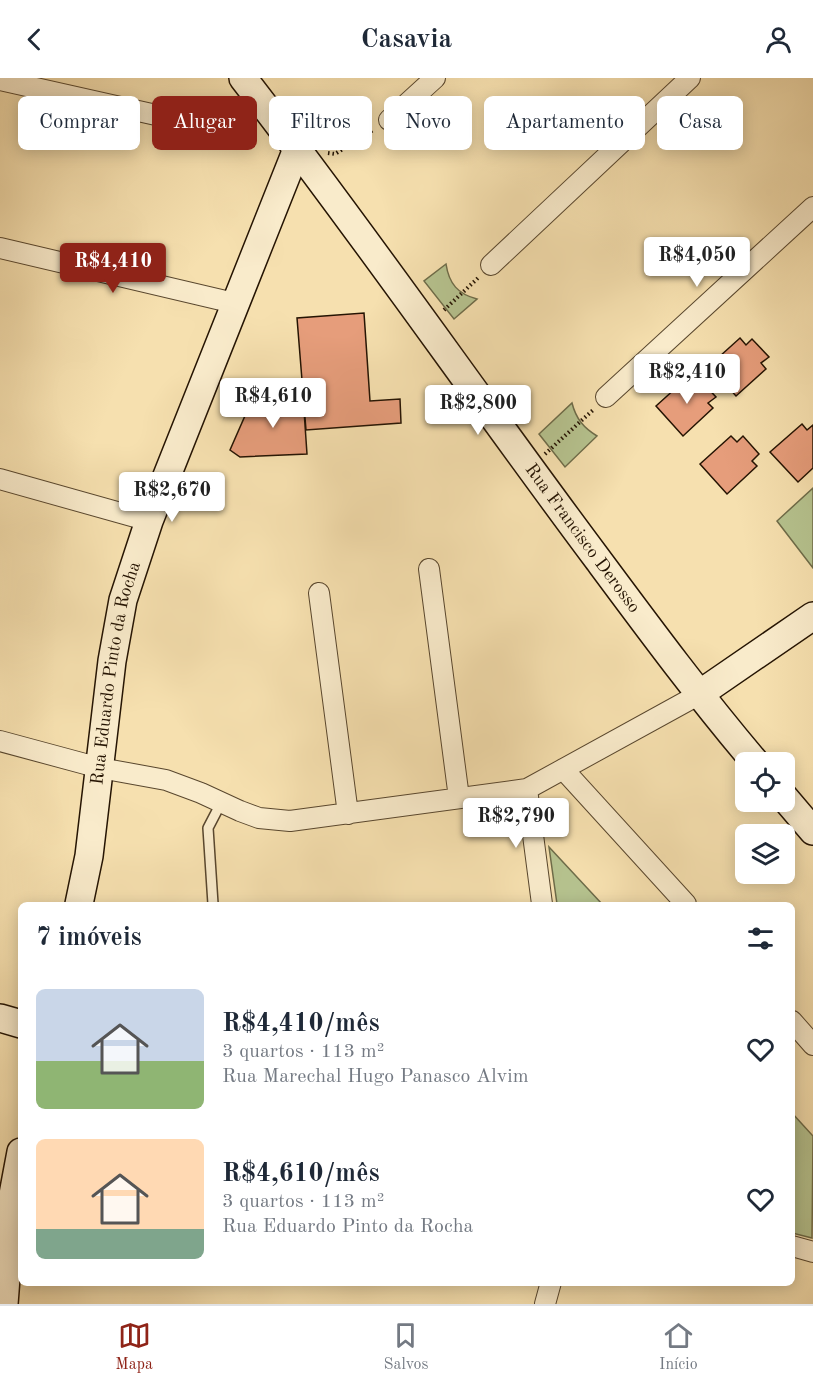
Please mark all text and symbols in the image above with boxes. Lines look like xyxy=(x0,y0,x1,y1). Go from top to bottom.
icon: back xyxy=(18,23,51,56)
icon: person xyxy=(762,23,795,56)
text: Casavia xyxy=(361,26,452,53)
chip: Comprar xyxy=(18,96,140,150)
chip: Alugar xyxy=(152,96,257,150)
chip: Filtros xyxy=(269,96,372,150)
chip: Novo xyxy=(384,96,472,150)
chip: Apartamento xyxy=(484,96,645,150)
chip: Casa xyxy=(657,96,743,150)
pin: R$4,050 xyxy=(642,237,752,288)
pin: R$4,410 xyxy=(58,243,168,294)
text: R$4,050 xyxy=(658,246,736,266)
text: R$4,410 xyxy=(74,252,152,272)
pin: R$2,410 xyxy=(632,354,742,405)
text: R$2,410 xyxy=(648,363,726,383)
pin: R$4,610 xyxy=(218,378,328,429)
pin: R$2,800 xyxy=(423,385,533,436)
text: R$4,610 xyxy=(234,387,312,407)
text: R$2,800 xyxy=(439,394,517,414)
street label: Rua Francisco Derosso xyxy=(521,461,643,616)
pin: R$2,670 xyxy=(117,472,227,523)
text: R$2,670 xyxy=(133,481,211,501)
street label: Rua Eduardo Pinto da Rocha xyxy=(88,559,144,786)
map controls xyxy=(735,752,795,884)
button: locate xyxy=(735,752,795,812)
pin: R$2,790 xyxy=(461,798,571,849)
text: R$2,790 xyxy=(477,807,555,827)
button: layers xyxy=(735,824,795,884)
icon: filters xyxy=(744,922,777,955)
text: 7 imóveis xyxy=(36,925,142,951)
text: R$4,410/mês xyxy=(222,1011,380,1037)
icon: home xyxy=(84,1013,156,1085)
icon: heart xyxy=(744,1033,777,1066)
text: 3 quartos · 113 m² xyxy=(222,1042,384,1062)
text: Rua Marechal Hugo Panasco Alvim xyxy=(222,1067,529,1087)
text: R$4,610/mês xyxy=(222,1161,380,1187)
icon: home xyxy=(84,1163,156,1235)
icon: heart xyxy=(744,1183,777,1216)
text: 3 quartos · 113 m² xyxy=(222,1192,384,1212)
text: Rua Eduardo Pinto da Rocha xyxy=(222,1217,473,1237)
tab: Mapa xyxy=(115,1319,153,1375)
tab: Salvos xyxy=(384,1319,428,1375)
tab: Início xyxy=(659,1319,698,1375)

